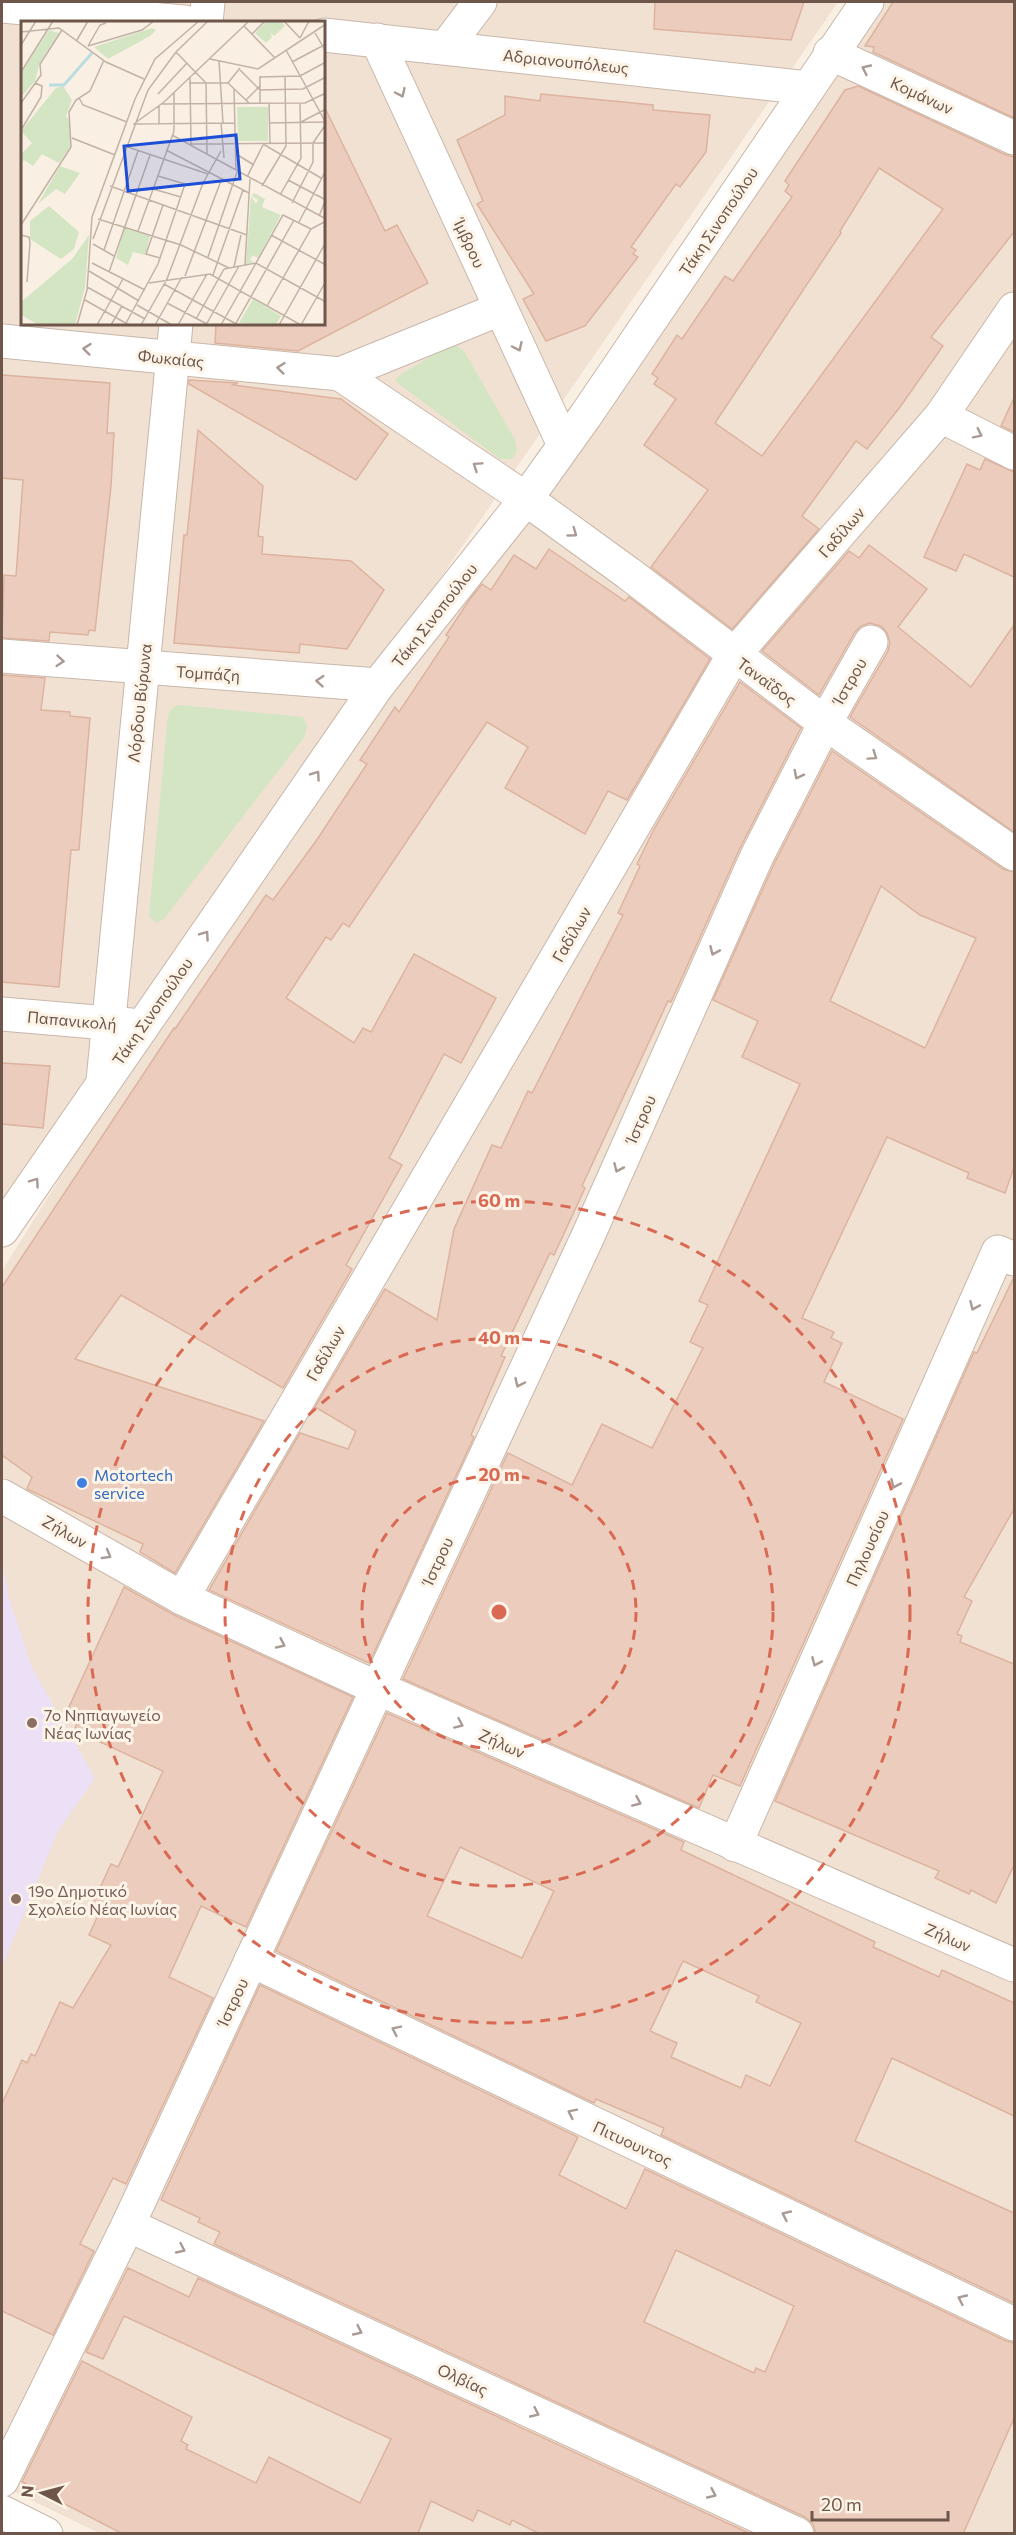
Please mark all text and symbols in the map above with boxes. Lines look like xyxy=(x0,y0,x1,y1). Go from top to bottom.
inset map xyxy=(21,21,326,326)
street label: Αδριανουπόλεως xyxy=(502,45,630,77)
one-way arrow xyxy=(861,65,872,77)
street label: Κομάνων xyxy=(888,72,956,118)
one-way arrow xyxy=(394,87,406,98)
street label: Τάκη Σινοπούλου xyxy=(675,163,761,279)
street label: Ίμβρου xyxy=(450,214,490,271)
one-way arrow xyxy=(510,340,522,351)
one-way arrow xyxy=(83,343,92,356)
street label: Φωκαίας xyxy=(137,345,205,371)
one-way arrow xyxy=(277,362,286,375)
one-way arrow xyxy=(971,427,982,439)
one-way arrow xyxy=(473,462,484,473)
street label: Γαδίλων xyxy=(814,503,868,561)
one-way arrow xyxy=(567,526,578,537)
street label: Τάκη Σινοπούλου xyxy=(387,559,481,671)
street label: Λόρδου Βύρωνα xyxy=(123,643,155,763)
street label: Ταναΐδος xyxy=(734,653,800,709)
one-way arrow xyxy=(55,654,64,667)
street label: Ίστρου xyxy=(827,654,870,710)
street label: Τομπάζη xyxy=(175,661,241,685)
one-way arrow xyxy=(315,675,324,688)
one-way arrow xyxy=(867,749,877,761)
one-way arrow xyxy=(794,769,805,780)
one-way arrow xyxy=(309,770,320,781)
street label: Γαδίλων xyxy=(548,903,594,965)
one-way arrow xyxy=(198,931,209,942)
one-way arrow xyxy=(710,945,722,956)
street label: Τάκη Σινοπούλου xyxy=(108,954,196,1068)
street label: Παπανικολή xyxy=(26,1007,118,1033)
street label: Ίστρου xyxy=(620,1092,659,1148)
one-way arrow xyxy=(613,1161,625,1172)
one-way arrow xyxy=(28,1178,39,1189)
text: 60 m xyxy=(478,1189,520,1211)
one-way arrow xyxy=(970,1299,982,1310)
street label: Γαδίλων xyxy=(302,1322,348,1384)
text: 40 m xyxy=(478,1326,520,1348)
one-way arrow xyxy=(515,1377,527,1388)
text: 20 m xyxy=(478,1463,520,1485)
place label: Motortech service xyxy=(94,1465,173,1502)
marker: Motortech service xyxy=(75,1476,89,1490)
one-way arrow xyxy=(890,1478,902,1489)
street label: Πηλουσίου xyxy=(842,1507,892,1589)
street label: Ζήλων xyxy=(39,1511,91,1551)
street label: Ίστρου xyxy=(417,1534,456,1590)
one-way arrow xyxy=(101,1548,111,1560)
centre of rings xyxy=(489,1602,509,1622)
one-way arrow xyxy=(274,1636,285,1648)
one-way arrow xyxy=(811,1656,823,1667)
place label: 7ο Νηπιαγωγείο Νέας Ιωνίας xyxy=(44,1705,161,1742)
marker: 7ο Νηπιαγωγείο Νέας Ιωνίας xyxy=(25,1716,39,1730)
one-way arrow xyxy=(452,1717,463,1729)
street label: Ζήλων xyxy=(476,1724,528,1762)
one-way arrow xyxy=(631,1795,642,1807)
place label: 19ο Δημοτικό Σχολείο Νέας Ιωνίας xyxy=(28,1881,177,1918)
marker: 19ο Δημοτικό Σχολείο Νέας Ιωνίας xyxy=(9,1892,23,1906)
street label: Ζήλων xyxy=(922,1919,974,1955)
street label: Ίστρου xyxy=(212,1975,251,2031)
one-way arrow xyxy=(391,2025,402,2037)
one-way arrow xyxy=(567,2109,578,2121)
street label: Πιτυουντος xyxy=(591,2116,675,2170)
one-way arrow xyxy=(781,2211,792,2223)
one-way arrow xyxy=(175,2242,186,2254)
one-way arrow xyxy=(957,2295,968,2307)
one-way arrow xyxy=(352,2323,363,2335)
street label: Ολβίας xyxy=(435,2359,491,2399)
one-way arrow xyxy=(529,2405,540,2417)
north arrow xyxy=(12,2463,72,2523)
text: N xyxy=(17,2484,37,2498)
scale bar xyxy=(812,2484,948,2522)
one-way arrow xyxy=(706,2487,717,2499)
text: 20 m xyxy=(821,2493,862,2515)

